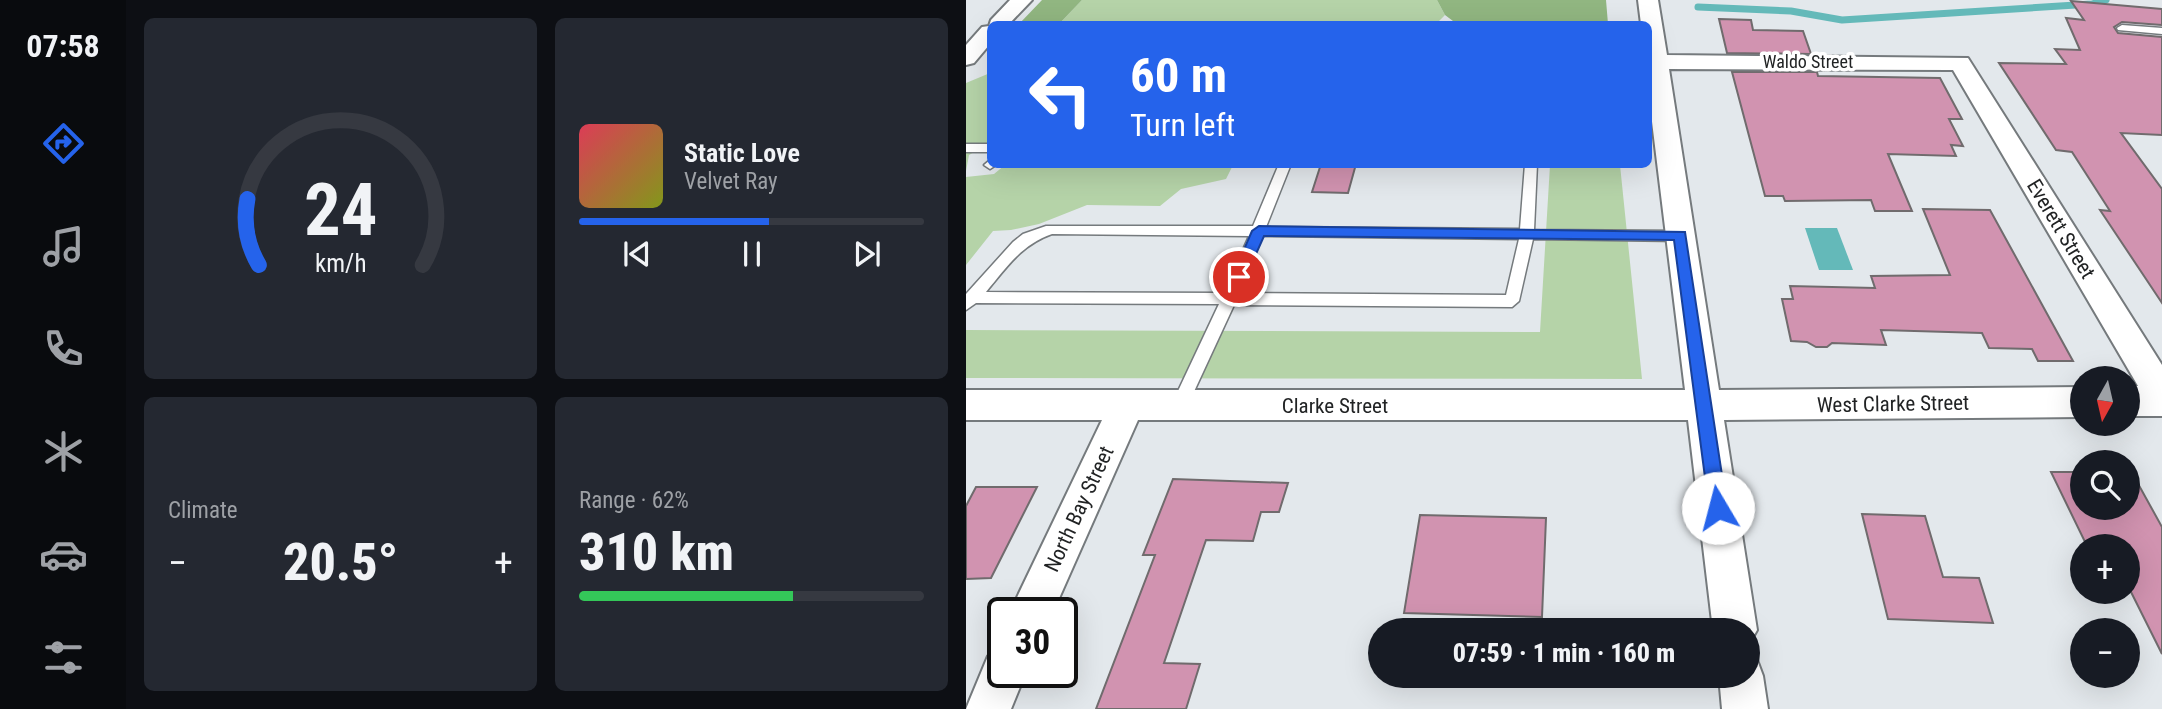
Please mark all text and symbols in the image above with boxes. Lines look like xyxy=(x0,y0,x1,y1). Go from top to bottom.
text: 07:58 xyxy=(26,27,100,65)
text: 60 m xyxy=(1130,47,1227,104)
icon: left xyxy=(1015,49,1106,140)
street label: Waldo Street xyxy=(1763,51,1853,72)
text: Turn left xyxy=(1130,106,1235,144)
icon: directions xyxy=(39,119,88,168)
text: Static Love xyxy=(684,138,800,168)
text: 24 xyxy=(304,167,377,253)
text: Velvet Ray xyxy=(684,168,778,195)
street label: Everett Street xyxy=(2022,175,2100,283)
icon: music xyxy=(39,222,88,271)
icon: previous xyxy=(618,235,656,273)
icon: pause xyxy=(733,235,771,273)
icon: next xyxy=(848,235,886,273)
pin xyxy=(1209,247,1269,307)
text: km/h xyxy=(315,249,366,278)
icon: arrive xyxy=(1220,258,1258,296)
icon: phone xyxy=(39,324,88,373)
north arrow xyxy=(2070,366,2140,436)
map controls xyxy=(2070,366,2140,688)
street label: West Clarke Street xyxy=(1817,391,1969,417)
street label: Clarke Street xyxy=(1282,394,1388,418)
icon: climate xyxy=(39,427,88,476)
street label: North Bay Street xyxy=(1039,442,1119,576)
button: search xyxy=(2070,450,2140,520)
position arrow xyxy=(1681,471,1755,545)
text: Range · 62% xyxy=(579,487,689,514)
text: Climate xyxy=(168,497,238,524)
text: 310 km xyxy=(579,522,734,583)
icon: car xyxy=(39,530,88,579)
text: 20.5° xyxy=(283,532,398,593)
button: + xyxy=(2070,534,2140,604)
text: − xyxy=(168,541,187,585)
text: + xyxy=(494,541,513,585)
speed limit sign: 30 xyxy=(987,597,1078,688)
button: − xyxy=(2070,618,2140,688)
icon: filters xyxy=(39,633,88,682)
text: 07:59 · 1 min · 160 m xyxy=(1453,638,1675,668)

